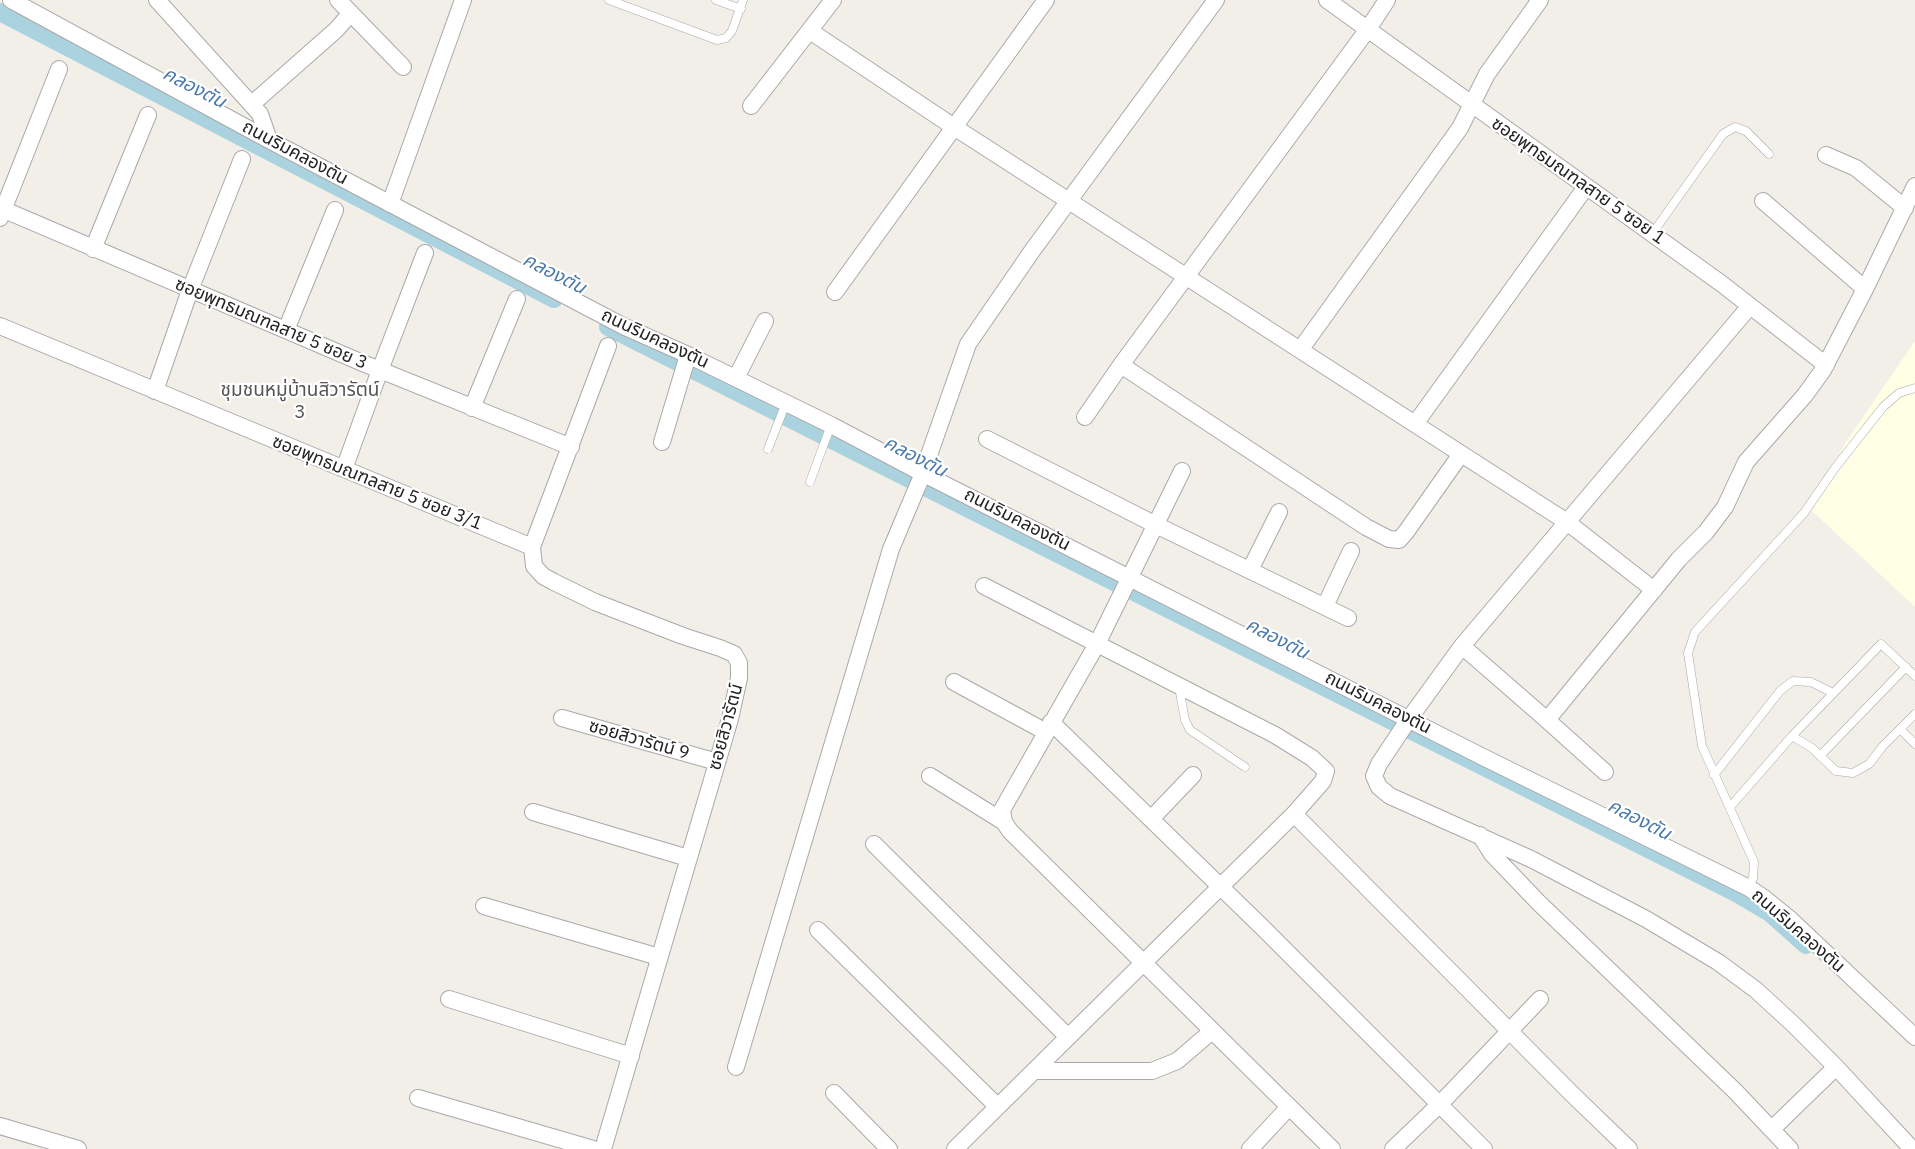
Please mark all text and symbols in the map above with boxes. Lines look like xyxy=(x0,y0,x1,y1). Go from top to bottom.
water label: คลองตัน xyxy=(159,63,229,113)
street label: ซอยพุทธมณฑลสาย 5 ซอย 1 xyxy=(1487,113,1669,249)
street label: ถนนริมคลองตัน xyxy=(238,116,352,190)
water label: คลองตัน xyxy=(519,249,589,299)
street label: ซอยพุทธมณฑลสาย 5 ซอย 3 xyxy=(172,274,370,374)
street label: ถนนริมคลองตัน xyxy=(598,305,712,373)
district label: ชุมชนหมู่บ้านสิวารัตน์ 3 xyxy=(221,380,379,424)
street label: ซอยพุทธมณฑลสาย 5 ซอย 3/1 xyxy=(269,431,485,535)
water label: คลองตัน xyxy=(880,432,950,482)
street label: ถนนริมคลองตัน xyxy=(960,484,1074,556)
water label: คลองตัน xyxy=(1242,614,1312,664)
street label: ถนนริมคลองตัน xyxy=(1321,667,1435,739)
street label: ซอยสิวารัตน์ xyxy=(704,681,748,773)
street label: ซอยสิวารัตน์ 9 xyxy=(586,715,692,765)
water label: คลองตัน xyxy=(1604,795,1674,845)
street label: ถนนริมคลองตัน xyxy=(1747,885,1849,977)

